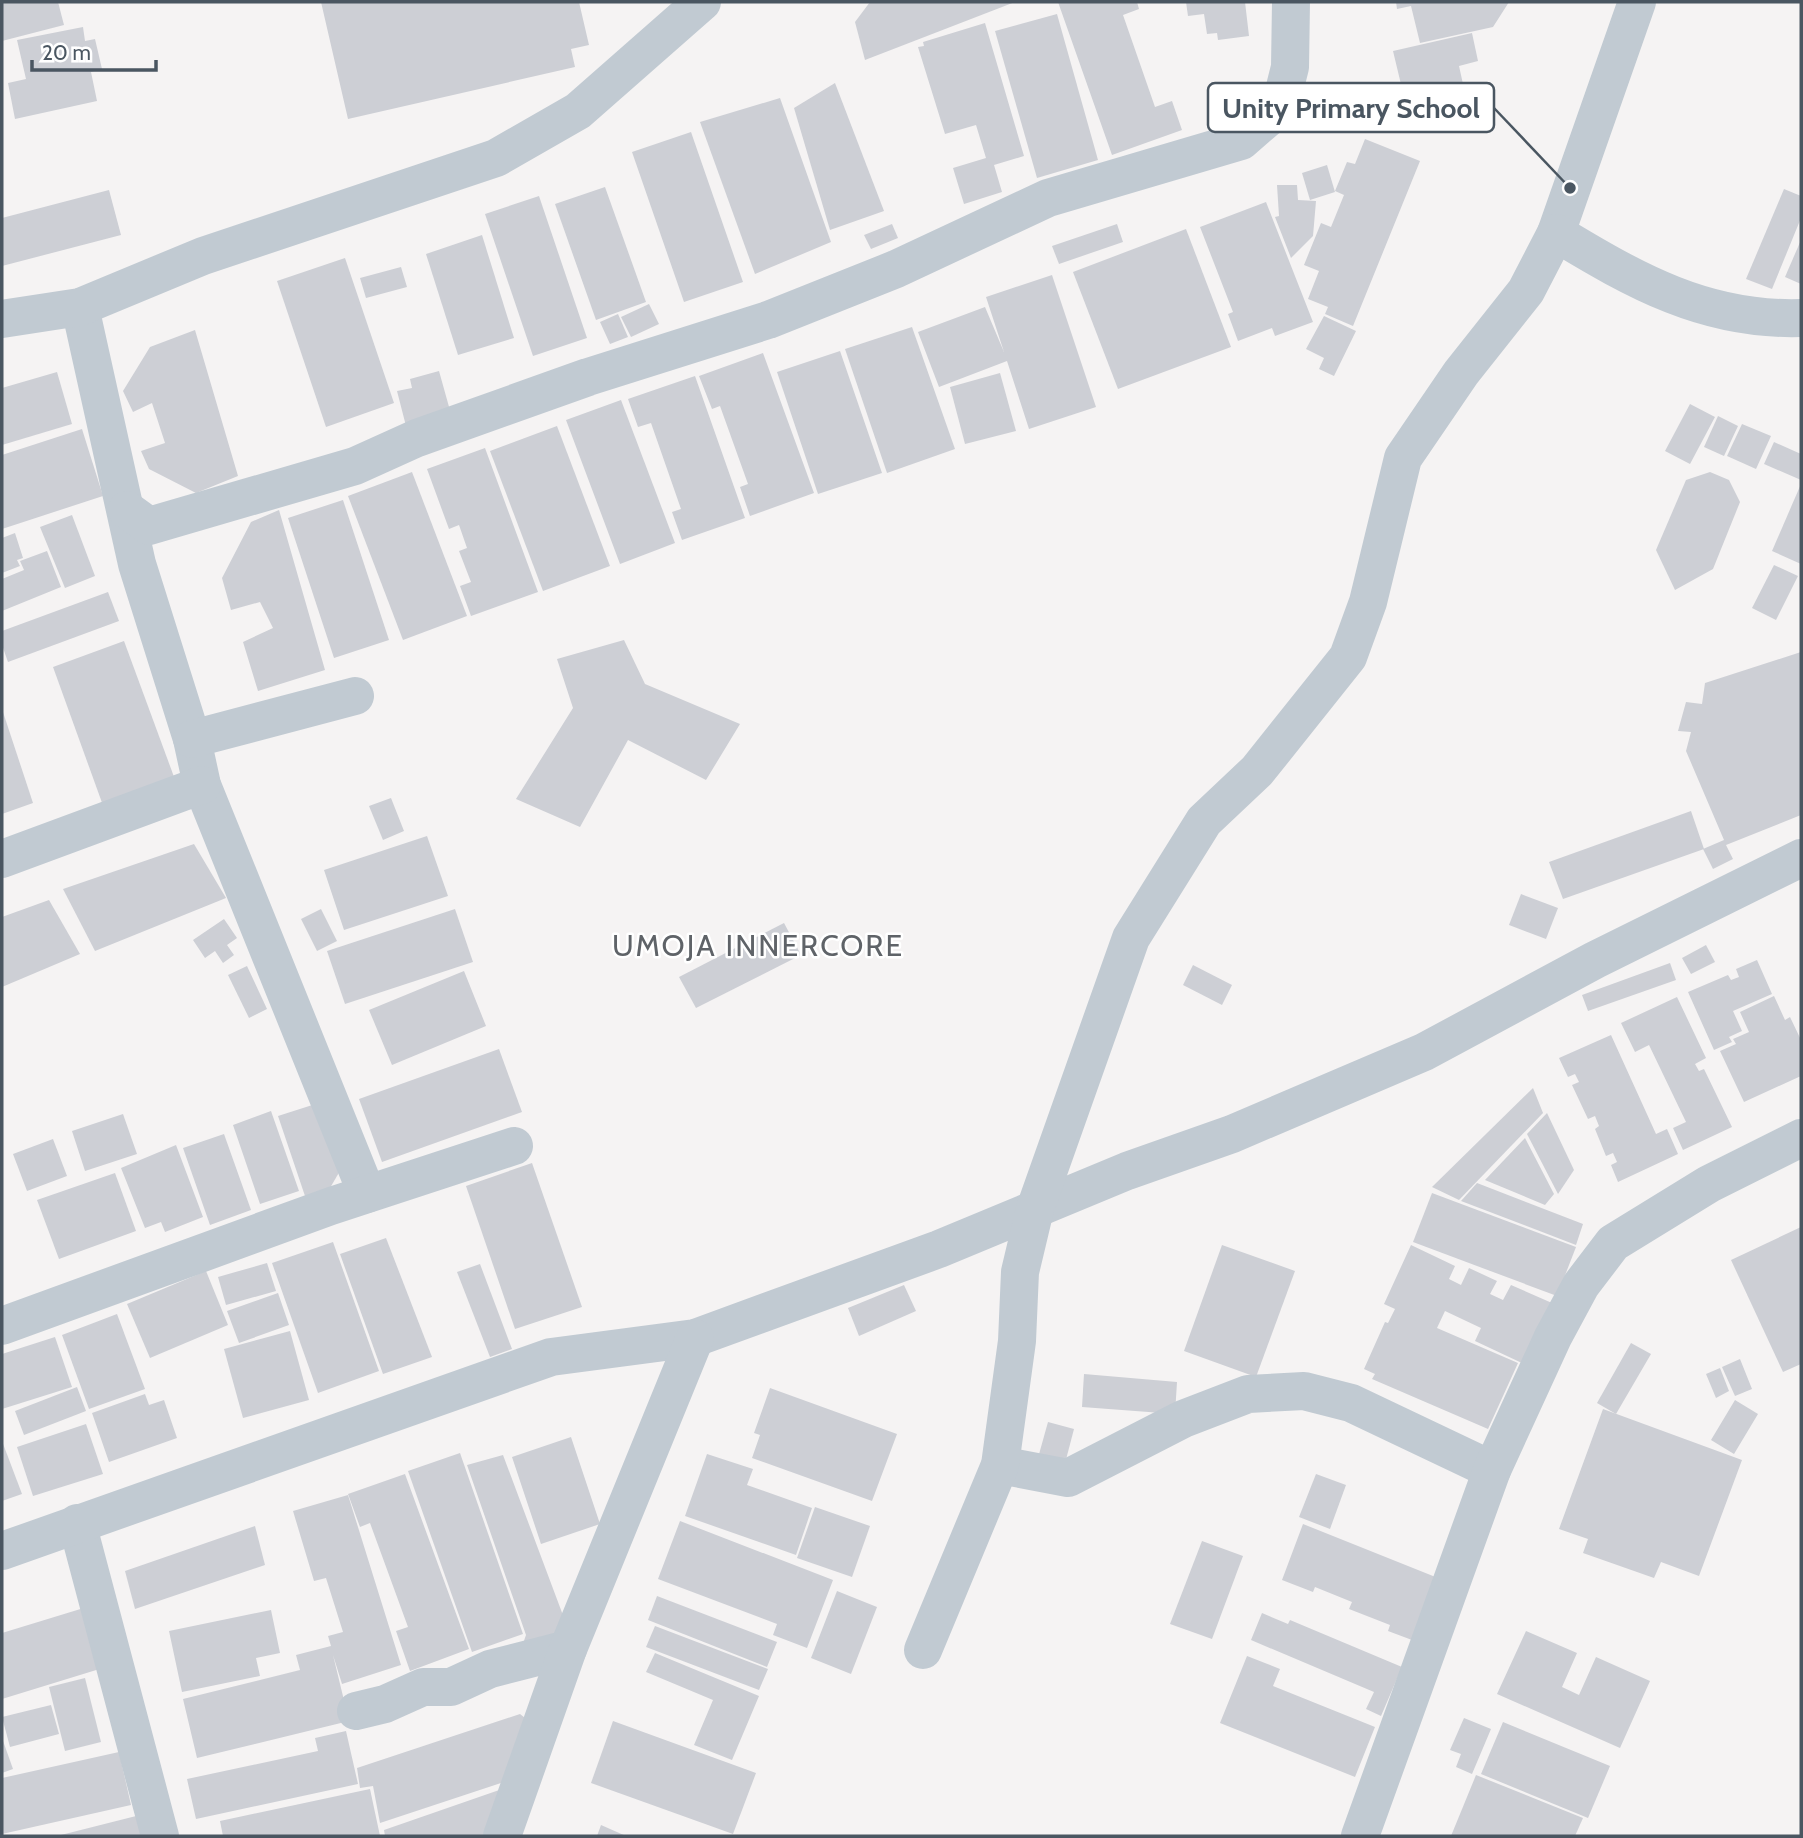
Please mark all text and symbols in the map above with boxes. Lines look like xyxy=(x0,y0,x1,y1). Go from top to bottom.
scale bar xyxy=(32,28,156,72)
text: 20 m xyxy=(42,40,91,65)
callout: Unity Primary School xyxy=(1208,83,1494,132)
text: Unity Primary School xyxy=(1222,91,1480,125)
district label: UMOJA INNERCORE xyxy=(612,927,904,964)

